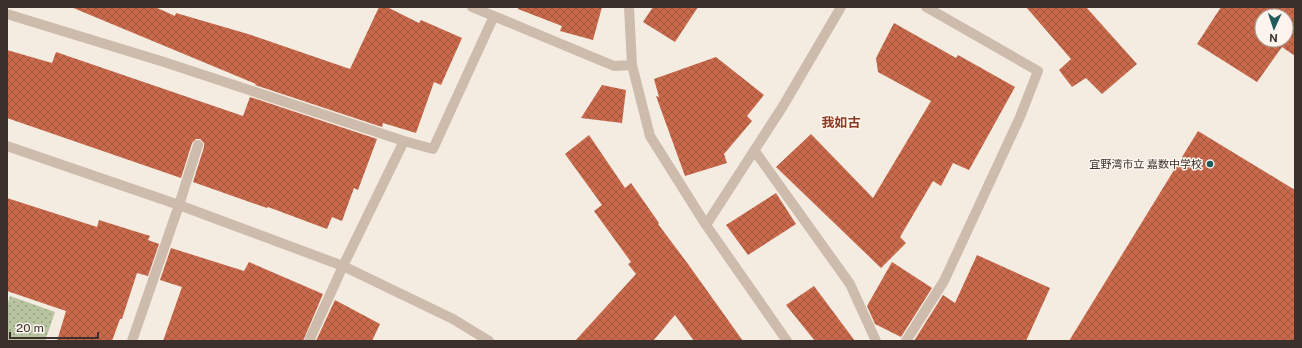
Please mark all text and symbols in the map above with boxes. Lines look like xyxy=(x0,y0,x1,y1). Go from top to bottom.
north arrow xyxy=(1254,8,1294,48)
text: N xyxy=(1269,32,1278,44)
district label: 我如古 xyxy=(821,115,861,130)
place label: 宜野湾市立 嘉数中学校 xyxy=(1089,158,1202,170)
marker: 宜野湾市立 嘉数中学校 xyxy=(1205,159,1215,169)
scale bar xyxy=(10,314,98,340)
text: 20 m xyxy=(16,321,44,335)

